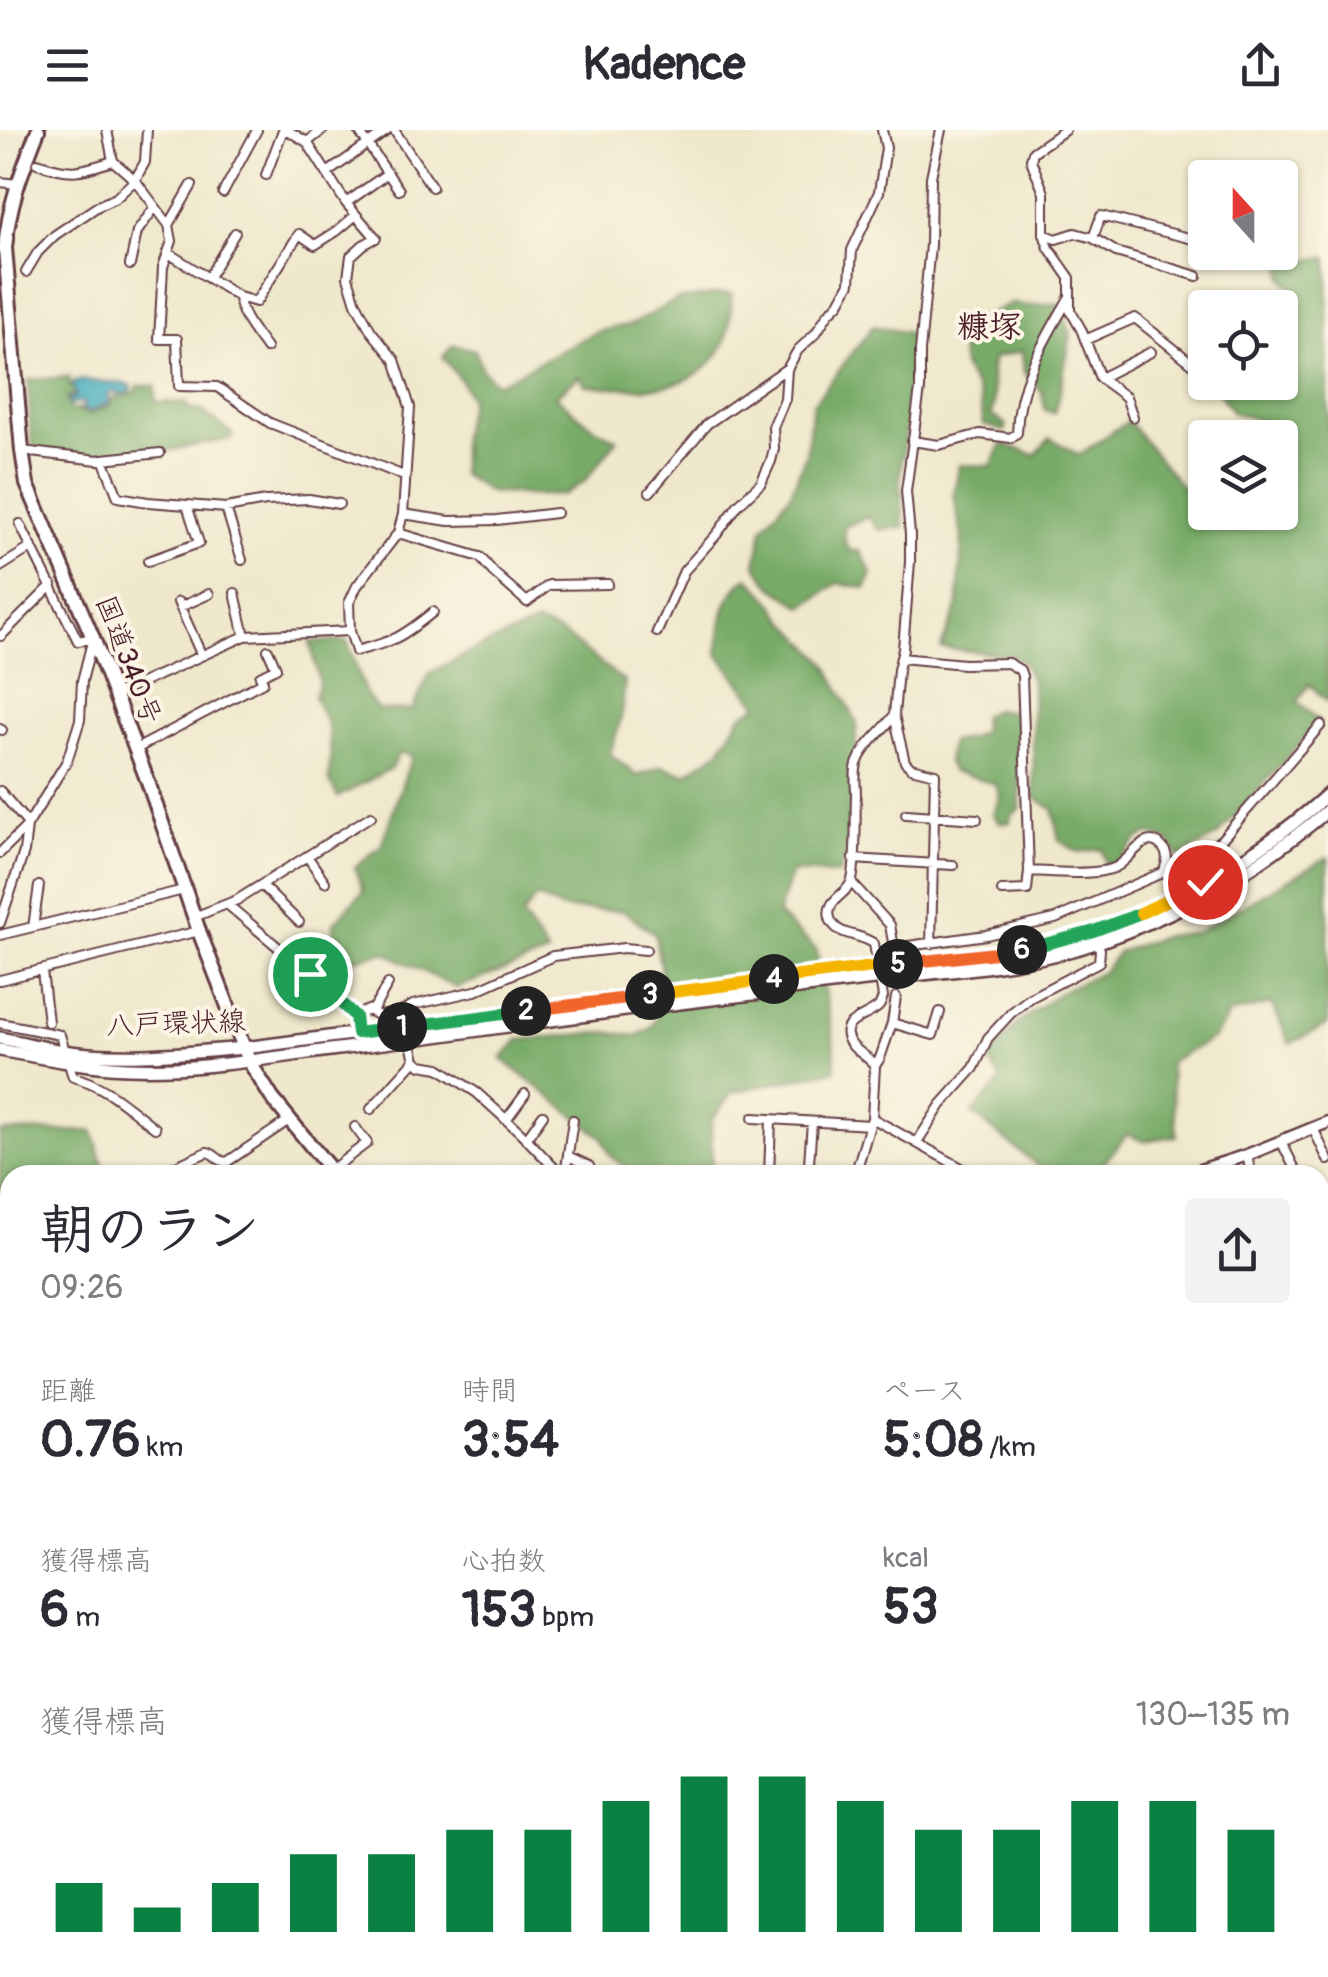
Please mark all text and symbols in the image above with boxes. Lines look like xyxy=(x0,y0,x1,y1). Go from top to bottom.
text: Kadence xyxy=(583,37,745,93)
icon: menu xyxy=(40,38,95,93)
icon: share xyxy=(1233,38,1288,93)
north arrow xyxy=(1188,160,1298,270)
map controls xyxy=(1188,160,1298,530)
button: locate xyxy=(1188,290,1298,400)
district label: 糠塚 xyxy=(957,307,1021,347)
button: layers xyxy=(1188,420,1298,530)
street label: 国道340号 xyxy=(87,591,169,729)
pin xyxy=(1163,840,1248,925)
icon: check xyxy=(1178,855,1233,910)
pin: 6 xyxy=(997,925,1047,975)
pin xyxy=(268,932,353,1017)
text: 6 xyxy=(1014,932,1030,967)
pin: 5 xyxy=(873,939,923,989)
text: 5 xyxy=(890,946,906,981)
icon: arrive xyxy=(283,947,338,1002)
pin: 4 xyxy=(749,954,799,1004)
text: 4 xyxy=(766,961,782,996)
pin: 3 xyxy=(625,970,675,1020)
text: 3 xyxy=(642,977,658,1012)
pin: 2 xyxy=(501,986,551,1036)
text: 2 xyxy=(518,993,534,1028)
pin: 1 xyxy=(377,1002,427,1052)
street label: 八戸環状線 xyxy=(105,1004,247,1044)
text: 1 xyxy=(397,1009,407,1044)
text: 朝のラン xyxy=(40,1196,260,1265)
button: share xyxy=(1185,1198,1290,1303)
text: 09:26 xyxy=(40,1268,123,1308)
text: 距離 xyxy=(40,1374,96,1409)
text: 時間 xyxy=(462,1374,518,1409)
text: ペース xyxy=(883,1374,966,1409)
text: 0.76 xyxy=(40,1409,141,1472)
text: 3:54 xyxy=(462,1409,559,1472)
text: 5:08 xyxy=(883,1409,983,1472)
text: km xyxy=(141,1430,183,1465)
text: /km xyxy=(983,1430,1036,1465)
text: kcal xyxy=(883,1541,929,1576)
text: 獲得標高 xyxy=(40,1544,152,1579)
text: 心拍数 xyxy=(462,1544,546,1579)
text: 53 xyxy=(883,1576,938,1639)
text: 6 xyxy=(40,1579,69,1642)
text: 153 xyxy=(462,1579,536,1642)
text: m xyxy=(69,1600,100,1635)
text: bpm xyxy=(536,1600,594,1635)
text: 130–135 m xyxy=(1136,1695,1290,1735)
text: 獲得標高 xyxy=(40,1702,168,1742)

